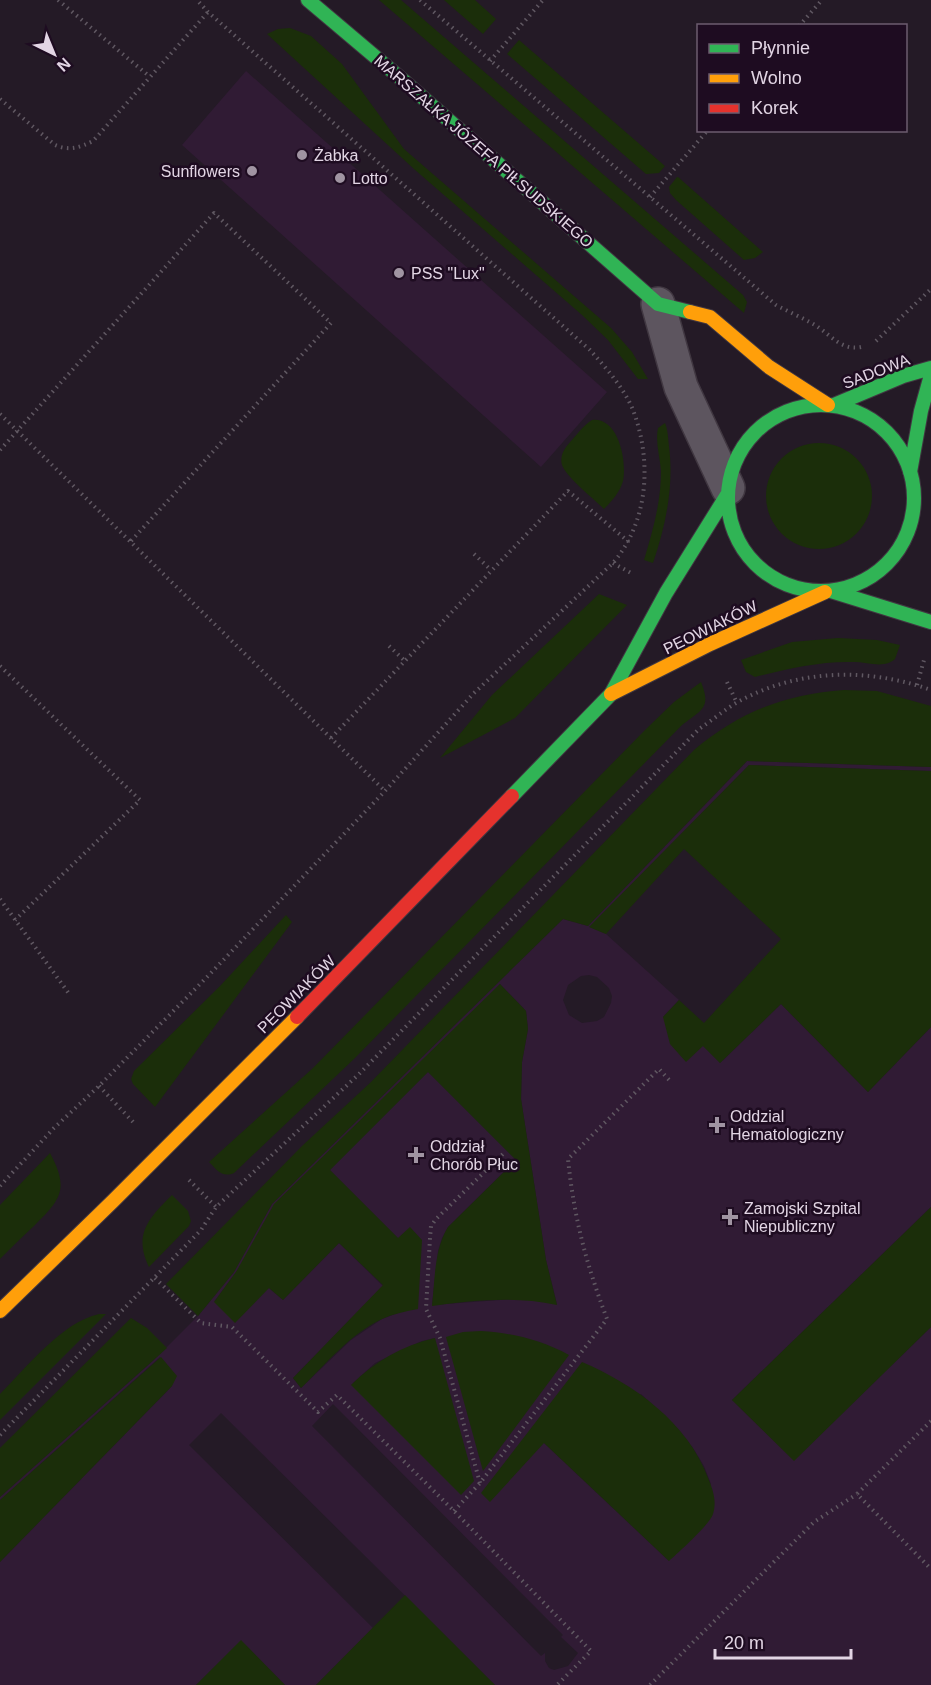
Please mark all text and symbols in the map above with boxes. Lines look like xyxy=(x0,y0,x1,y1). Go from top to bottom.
north arrow xyxy=(24,24,84,84)
legend xyxy=(697,24,907,132)
text: Płynnie xyxy=(751,38,810,58)
street label: MARSZAŁKA JÓZEFA PIŁSUDSKIEGO xyxy=(371,51,597,251)
text: N xyxy=(54,54,74,75)
text: Wolno xyxy=(751,68,802,88)
text: Korek xyxy=(751,98,799,118)
place label: Żabka xyxy=(314,146,359,164)
marker: Żabka xyxy=(295,148,309,162)
place label: Sunflowers xyxy=(161,163,240,180)
marker: Sunflowers xyxy=(245,164,259,178)
place label: Lotto xyxy=(352,170,388,187)
marker: Lotto xyxy=(333,171,347,185)
place label: PSS "Lux" xyxy=(411,265,485,282)
marker: PSS "Lux" xyxy=(392,266,406,280)
street label: SADOWA xyxy=(840,351,912,392)
street label: PEOWIAKÓW xyxy=(660,596,761,657)
street label: PEOWIAKÓW xyxy=(253,951,339,1037)
place label: Oddzial Hematologiczny xyxy=(730,1108,844,1143)
marker: Oddzial Hematologiczny xyxy=(708,1116,726,1134)
place label: Oddział Chorób Płuc xyxy=(430,1138,518,1173)
marker: Oddział Chorób Płuc xyxy=(407,1146,425,1164)
place label: Zamojski Szpital Niepubliczny xyxy=(744,1200,860,1235)
marker: Zamojski Szpital Niepubliczny xyxy=(721,1208,739,1226)
scale bar xyxy=(715,1622,852,1660)
text: 20 m xyxy=(724,1633,764,1653)

